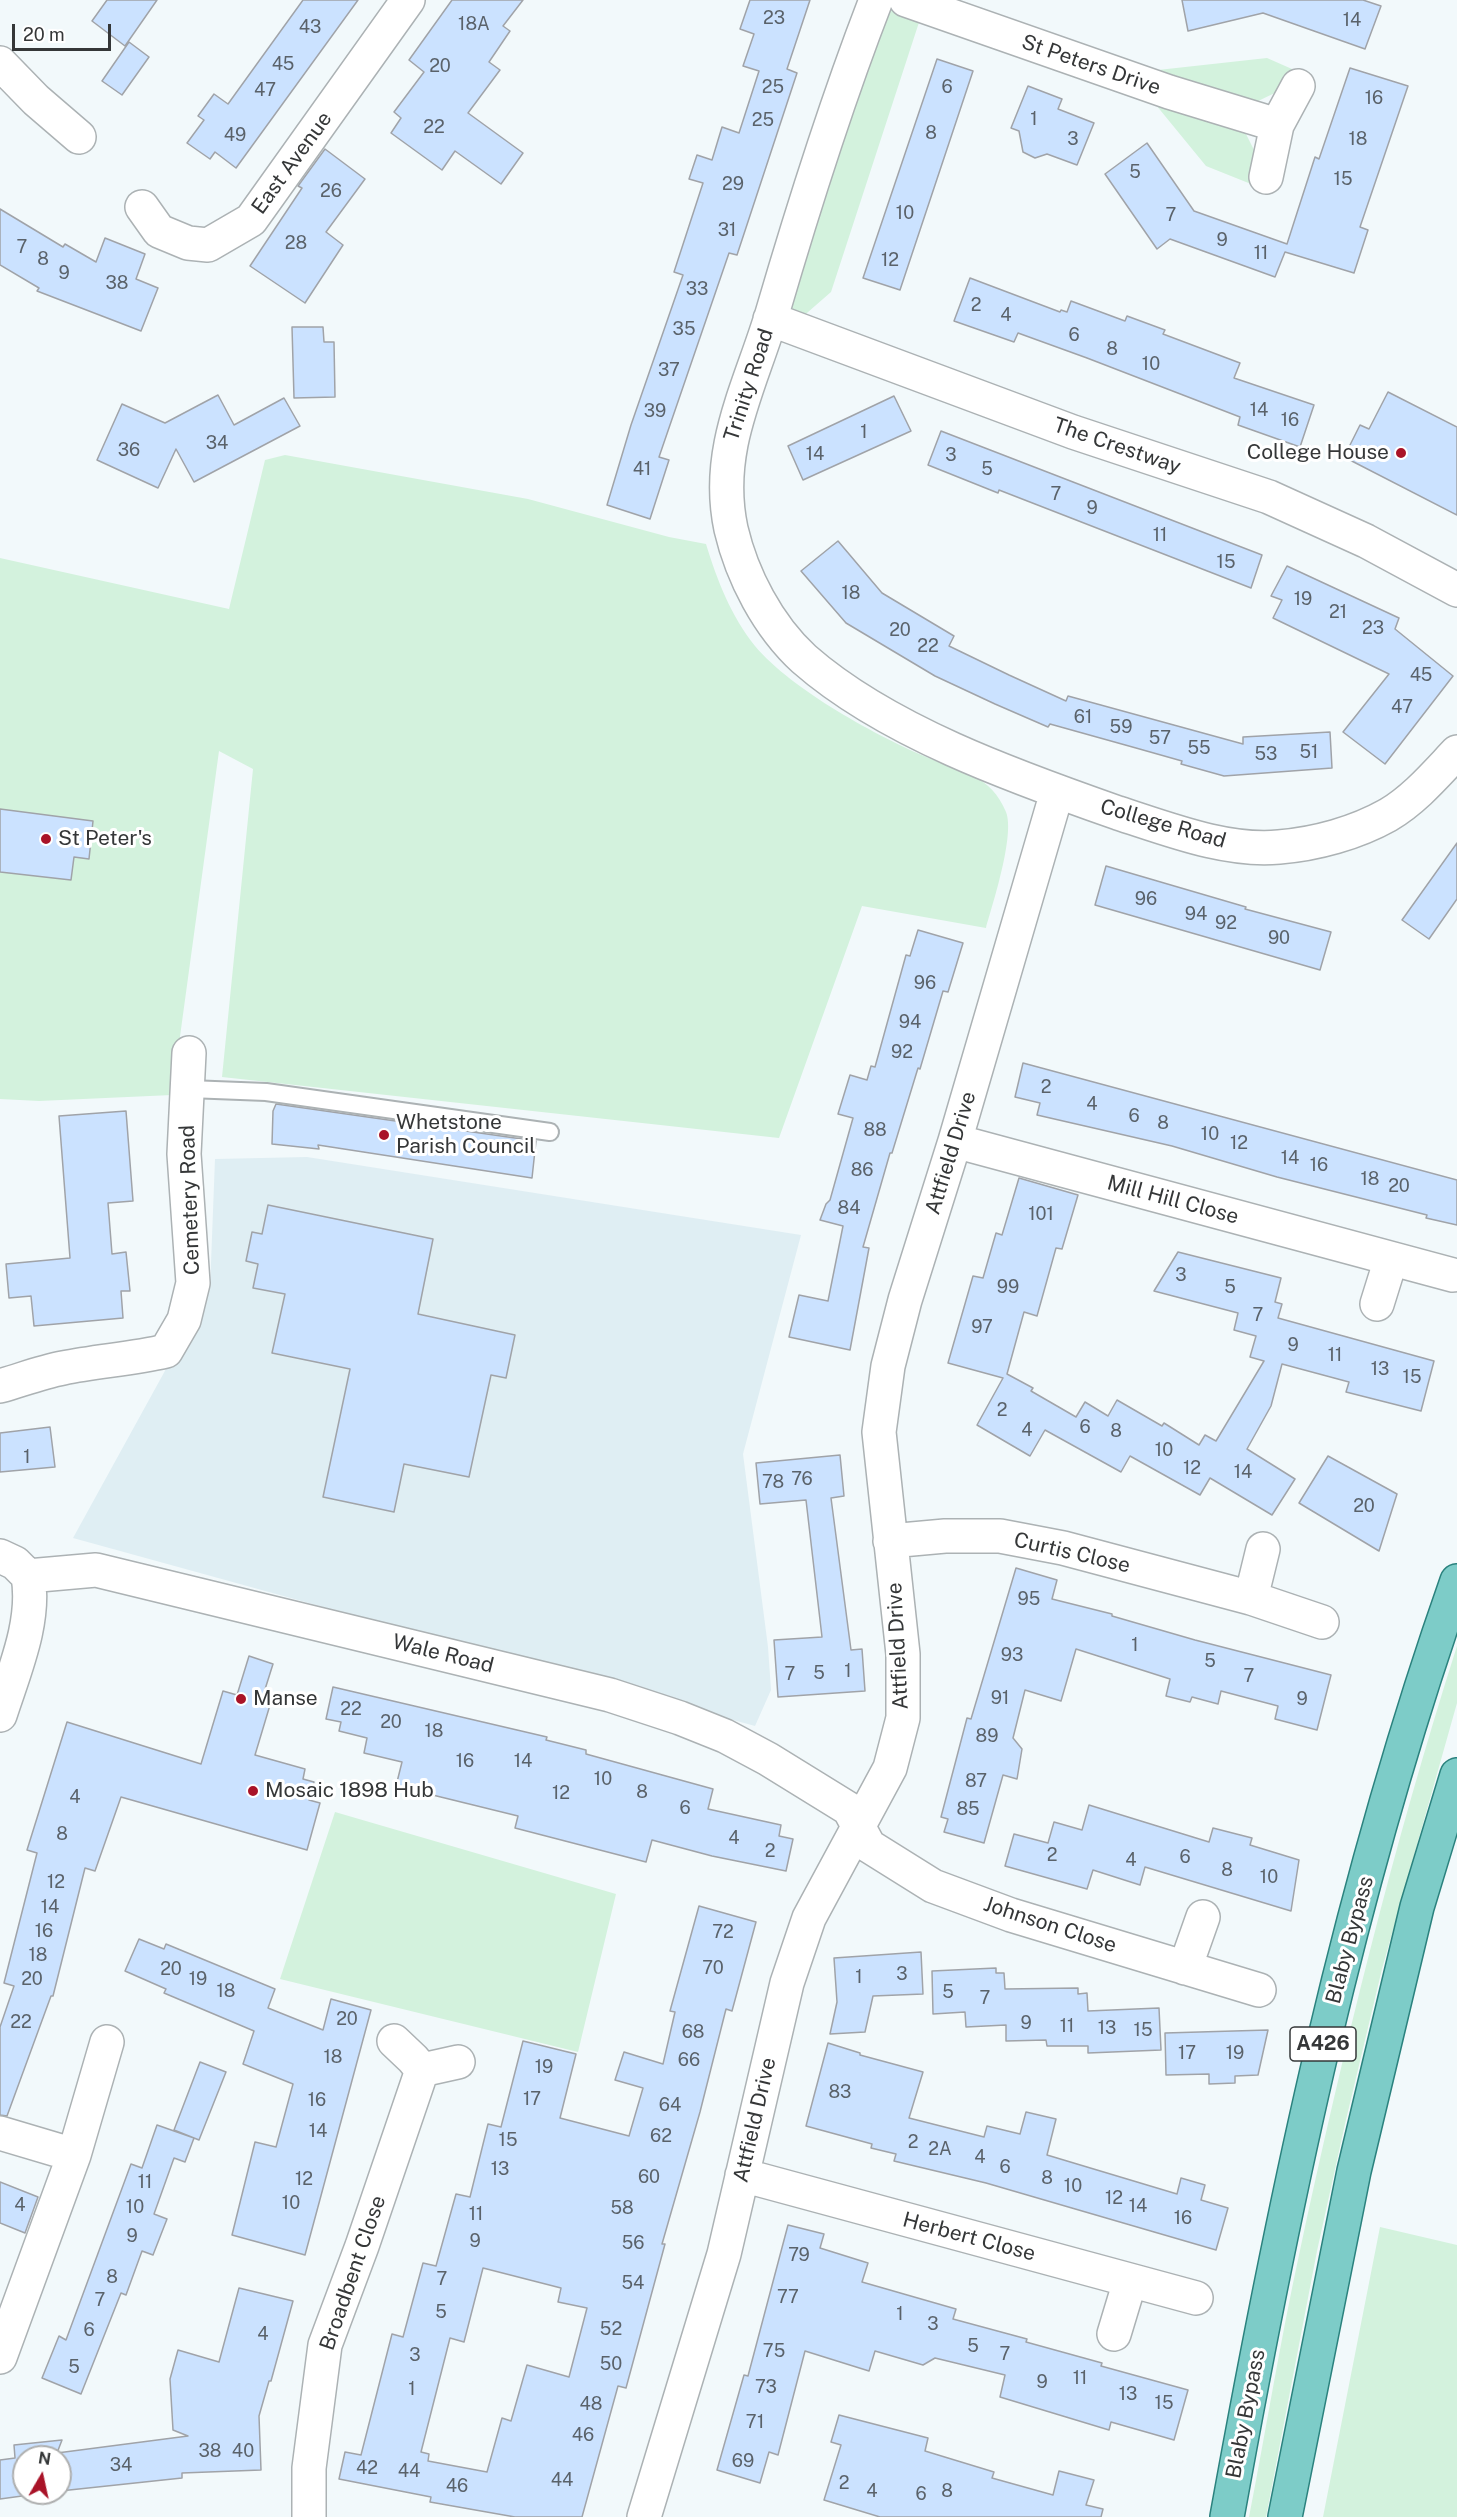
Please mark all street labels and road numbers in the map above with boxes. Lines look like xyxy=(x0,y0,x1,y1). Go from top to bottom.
street label: St Peters Drive xyxy=(1018,29,1164,101)
street label: East Avenue xyxy=(246,107,338,219)
street label: Trinity Road xyxy=(719,326,779,444)
street label: The Crestway xyxy=(1050,412,1184,480)
street label: College Road xyxy=(1097,794,1229,854)
street label: Attfield Drive xyxy=(920,1089,982,1217)
street label: Cemetery Road xyxy=(175,1124,205,1276)
street label: Mill Hill Close xyxy=(1105,1170,1241,1230)
street label: Curtis Close xyxy=(1011,1527,1133,1579)
street label: Attfield Drive xyxy=(882,1582,914,1710)
street label: Wale Road xyxy=(390,1629,496,1679)
street label: Blaby Bypass xyxy=(1321,1873,1379,2007)
street label: Johnson Close xyxy=(980,1892,1120,1958)
road number: A426 xyxy=(1290,2027,1356,2061)
street label: Attfield Drive xyxy=(728,2055,782,2185)
street label: Broadbent Close xyxy=(315,2192,391,2354)
street label: Herbert Close xyxy=(900,2207,1038,2267)
street label: Blaby Bypass xyxy=(1221,2347,1271,2481)

